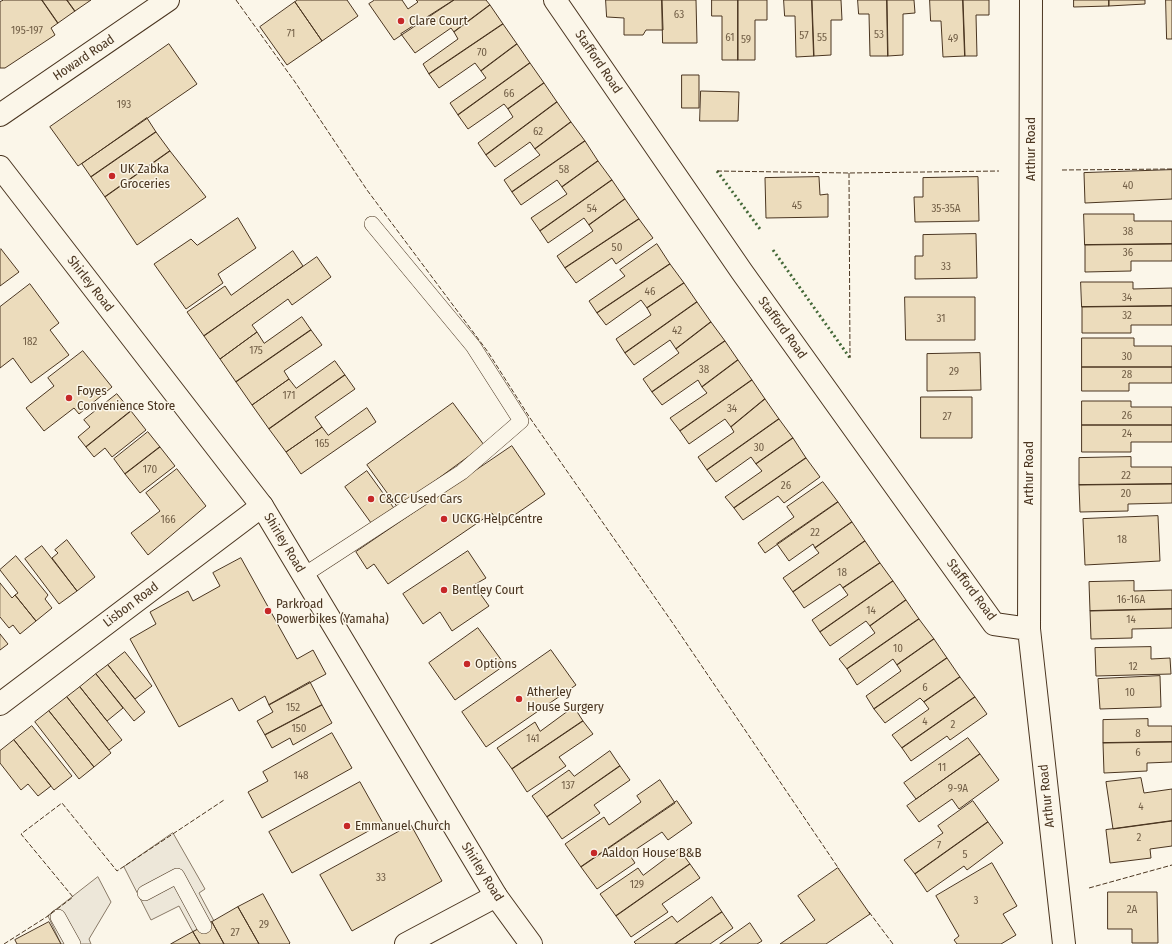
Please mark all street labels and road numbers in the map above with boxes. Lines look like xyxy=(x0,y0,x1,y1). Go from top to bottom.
street label: Stafford Road xyxy=(571,27,625,97)
street label: Howard Road xyxy=(50,32,118,84)
street label: Arthur Road xyxy=(1023,117,1039,181)
street label: Shirley Road xyxy=(63,253,117,315)
street label: Stafford Road xyxy=(754,294,810,362)
street label: Arthur Road xyxy=(1021,441,1037,505)
street label: Shirley Road xyxy=(260,510,308,576)
street label: Stafford Road xyxy=(943,556,999,624)
street label: Lisbon Road xyxy=(100,579,162,631)
street label: Arthur Road xyxy=(1036,763,1058,829)
street label: Shirley Road xyxy=(458,840,506,904)

